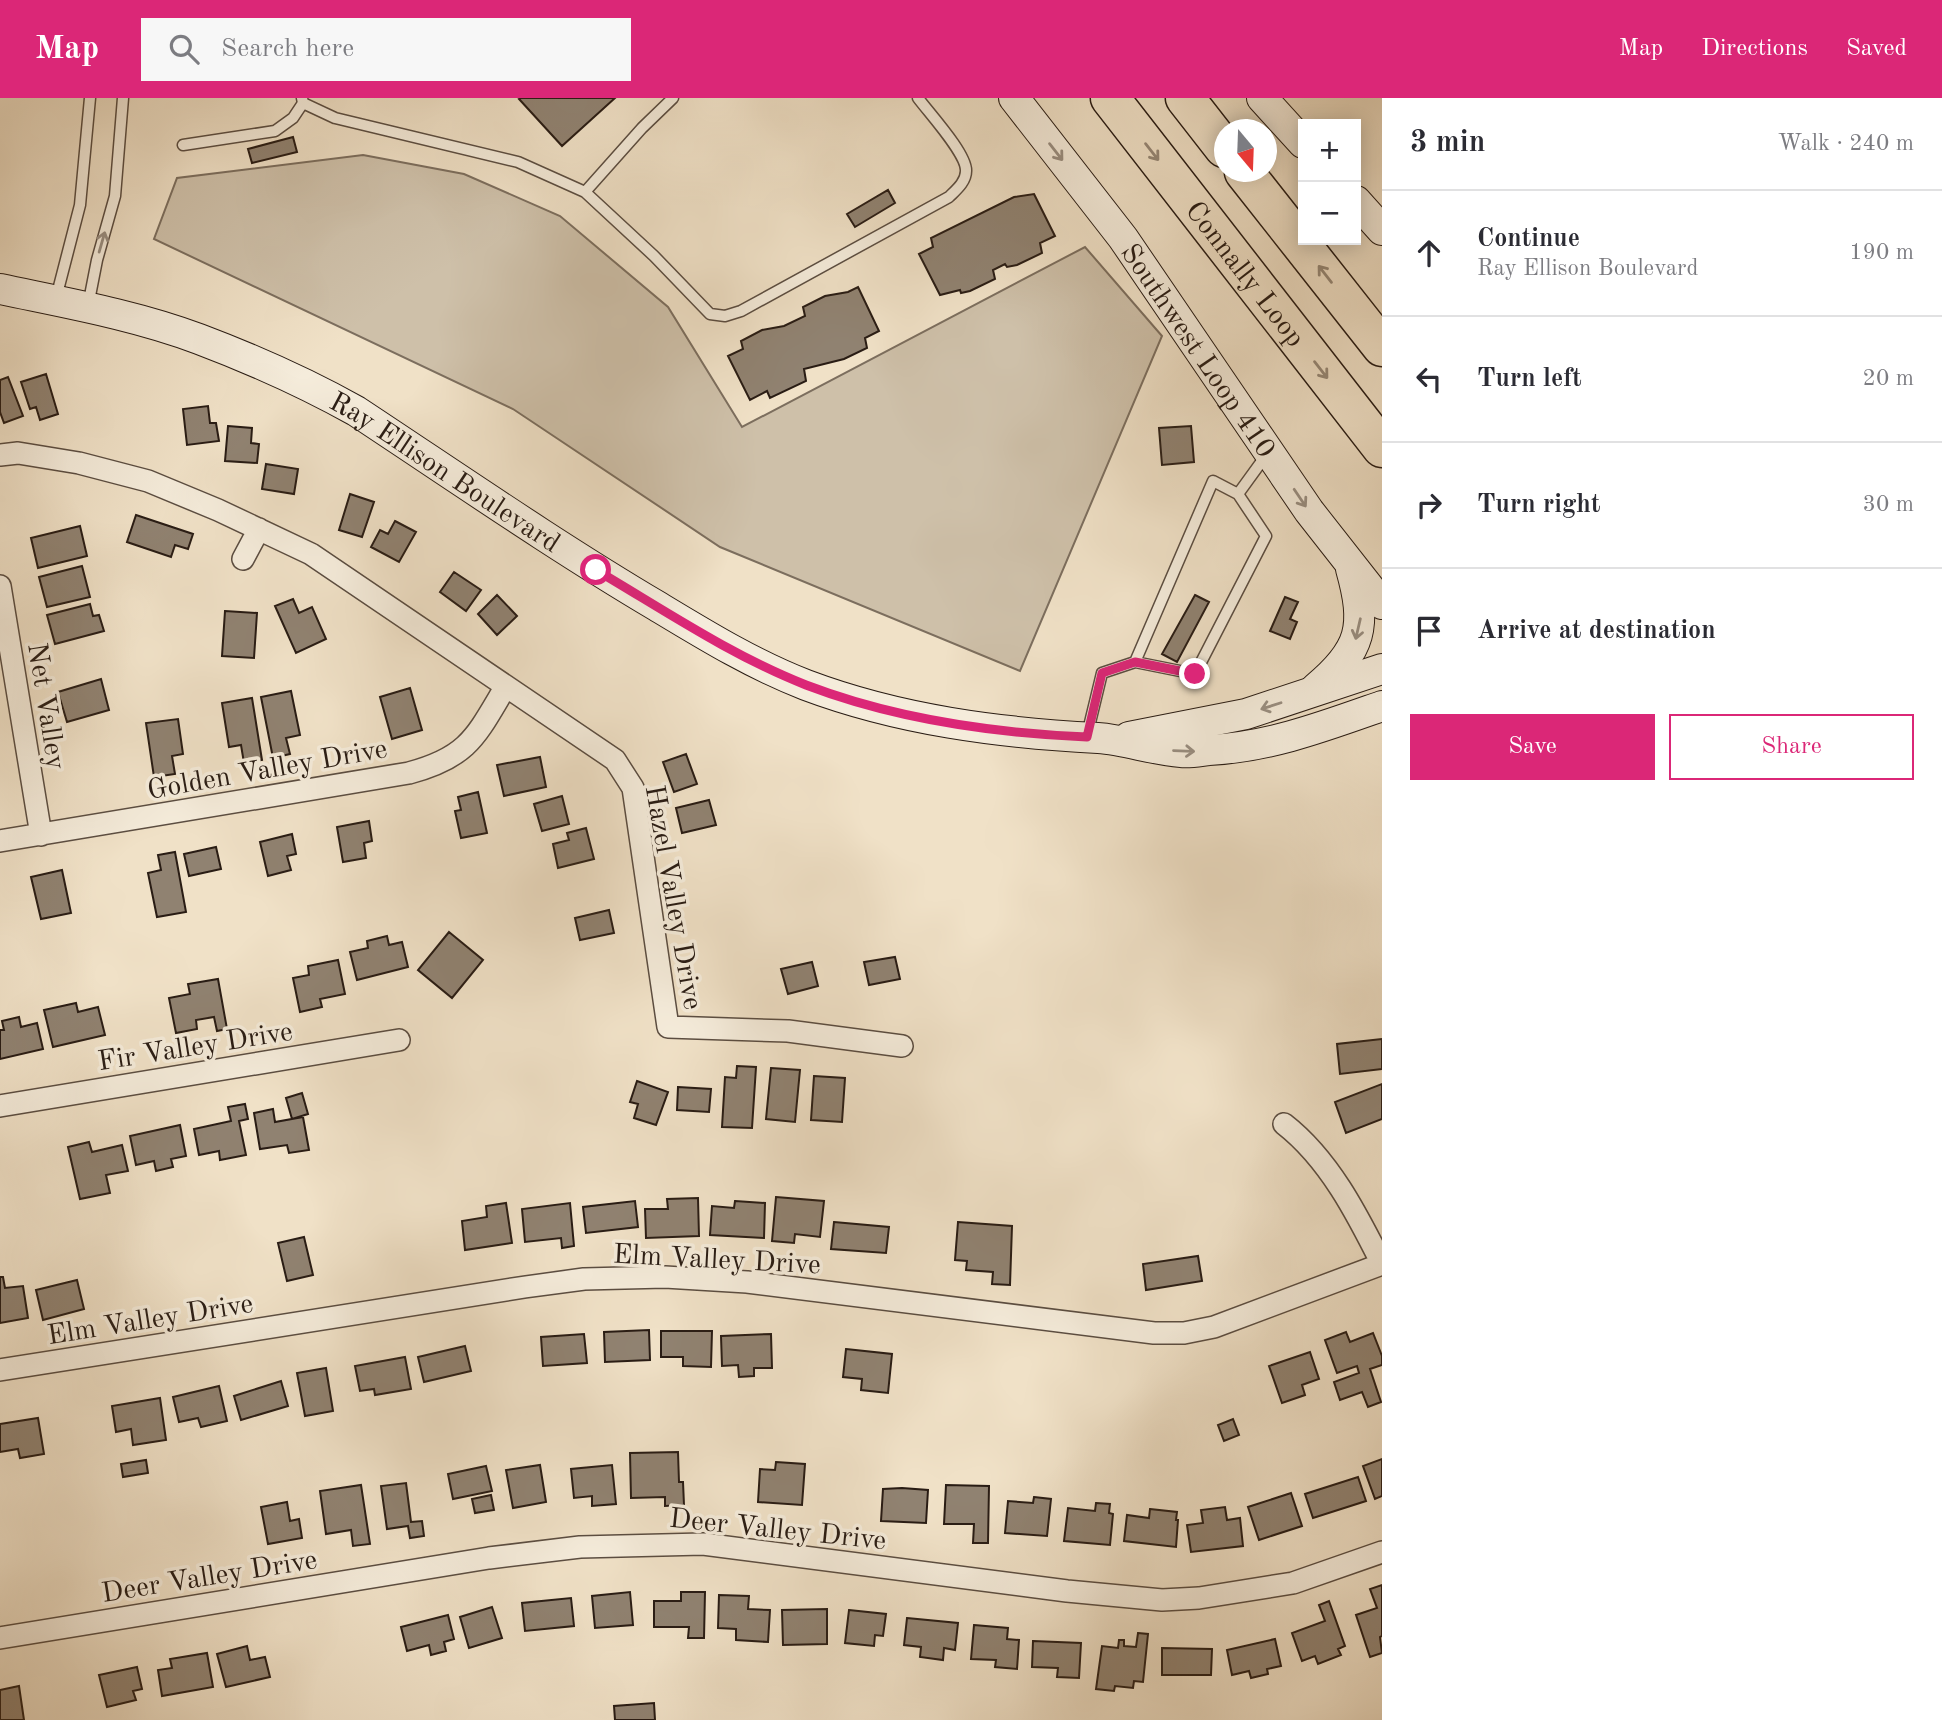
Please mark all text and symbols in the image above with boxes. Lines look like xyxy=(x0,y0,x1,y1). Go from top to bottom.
search box xyxy=(141,18,631,81)
icon: search xyxy=(165,30,203,68)
text: Map xyxy=(35,33,99,66)
text: Search here xyxy=(221,36,354,62)
text: Map xyxy=(1619,37,1663,61)
text: Directions xyxy=(1701,37,1808,61)
text: Saved xyxy=(1846,37,1907,61)
north arrow xyxy=(1214,119,1277,182)
map controls xyxy=(1298,119,1361,245)
button: + xyxy=(1298,119,1361,182)
text: 3 min xyxy=(1410,128,1485,158)
text: Walk · 240 m xyxy=(1778,132,1914,155)
one-way arrow xyxy=(1049,142,1064,161)
one-way arrow xyxy=(1144,142,1159,161)
button: − xyxy=(1298,182,1361,245)
street label: Connally Loop xyxy=(1179,197,1309,353)
text: Continue xyxy=(1477,226,1580,252)
one-way arrow xyxy=(96,232,109,254)
icon: ahead xyxy=(1410,234,1448,272)
street label: Southwest Loop 410 xyxy=(1114,240,1279,464)
text: 190 m xyxy=(1849,241,1914,264)
text: Ray Ellison Boulevard xyxy=(1477,257,1698,280)
one-way arrow xyxy=(1317,266,1332,284)
icon: left xyxy=(1410,360,1448,398)
one-way arrow xyxy=(1314,361,1329,379)
text: Turn left xyxy=(1477,366,1582,392)
text: 20 m xyxy=(1863,367,1914,390)
street label: Ray Ellison Boulevard xyxy=(324,388,564,559)
icon: right xyxy=(1410,486,1448,524)
one-way arrow xyxy=(1293,488,1307,507)
text: Turn right xyxy=(1477,492,1600,518)
text: 30 m xyxy=(1863,493,1914,516)
route start xyxy=(580,554,611,585)
icon: arrive xyxy=(1410,612,1448,650)
one-way arrow xyxy=(1350,617,1364,640)
text: Arrive at destination xyxy=(1477,618,1716,644)
street label: Net Valley xyxy=(21,641,69,772)
route end xyxy=(1179,658,1210,689)
one-way arrow xyxy=(1260,701,1282,714)
button: Save xyxy=(1410,714,1655,780)
button: Share xyxy=(1669,714,1914,780)
street label: Golden Valley Drive xyxy=(145,736,390,806)
one-way arrow xyxy=(1173,744,1196,757)
street label: Hazel Valley Drive xyxy=(638,783,706,1012)
street label: Fir Valley Drive xyxy=(96,1019,295,1077)
street label: Elm Valley Drive xyxy=(612,1242,821,1280)
street label: Elm Valley Drive xyxy=(46,1291,255,1351)
street label: Deer Valley Drive xyxy=(668,1506,888,1556)
street label: Deer Valley Drive xyxy=(100,1547,319,1609)

